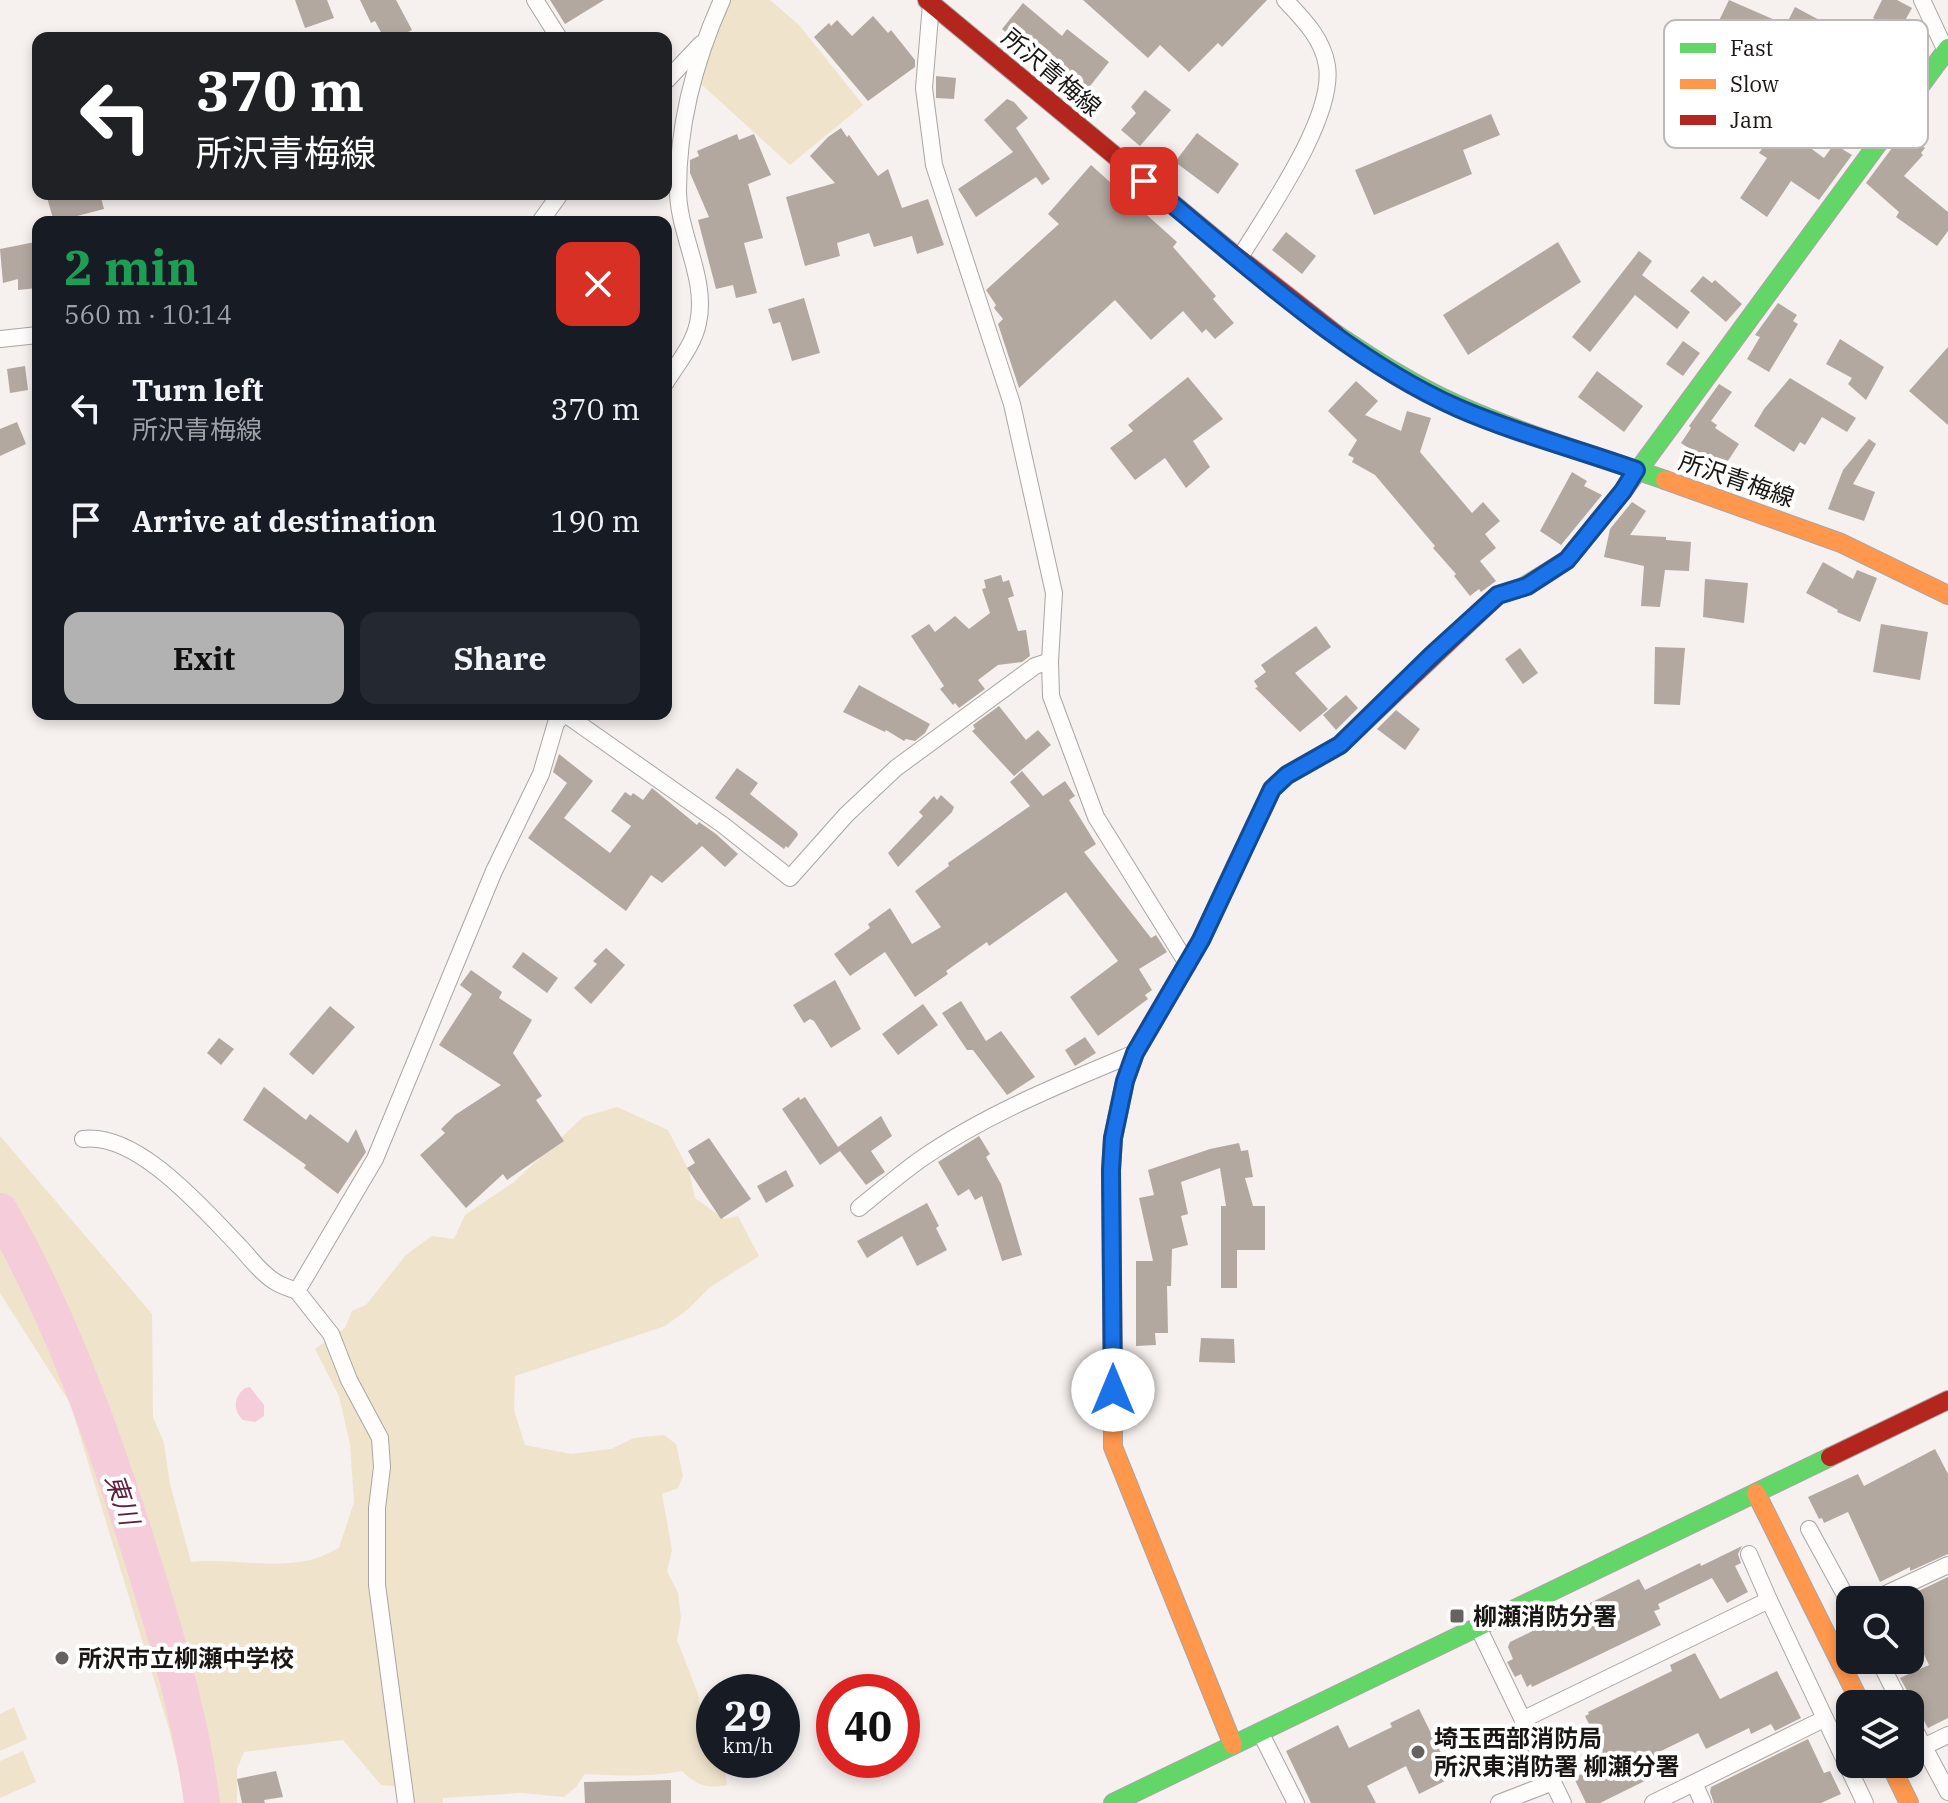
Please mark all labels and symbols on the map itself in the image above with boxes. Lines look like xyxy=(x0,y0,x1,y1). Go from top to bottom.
legend xyxy=(1664,20,1928,148)
street label: 所沢青梅線 xyxy=(996,21,1108,123)
text: Fast xyxy=(1730,33,1773,62)
text: Slow xyxy=(1730,69,1779,98)
text: Jam xyxy=(1730,105,1773,134)
pin xyxy=(1110,147,1178,215)
street label: 所沢青梅線 xyxy=(1675,444,1799,514)
position arrow xyxy=(1071,1348,1155,1432)
water label: 東川 xyxy=(98,1469,149,1532)
place label: 柳瀬消防分署 xyxy=(1473,1600,1617,1632)
marker: 柳瀬消防分署 xyxy=(1448,1607,1466,1625)
place label: 所沢市立柳瀬中学校 xyxy=(78,1642,294,1674)
marker: 所沢市立柳瀬中学校 xyxy=(53,1649,71,1667)
speed limit sign: 40 xyxy=(816,1674,920,1778)
place label: 埼玉西部消防局 所沢東消防署 柳瀬分署 xyxy=(1434,1722,1680,1782)
marker: 埼玉西部消防局 所沢東消防署 柳瀬分署 xyxy=(1409,1743,1427,1761)

